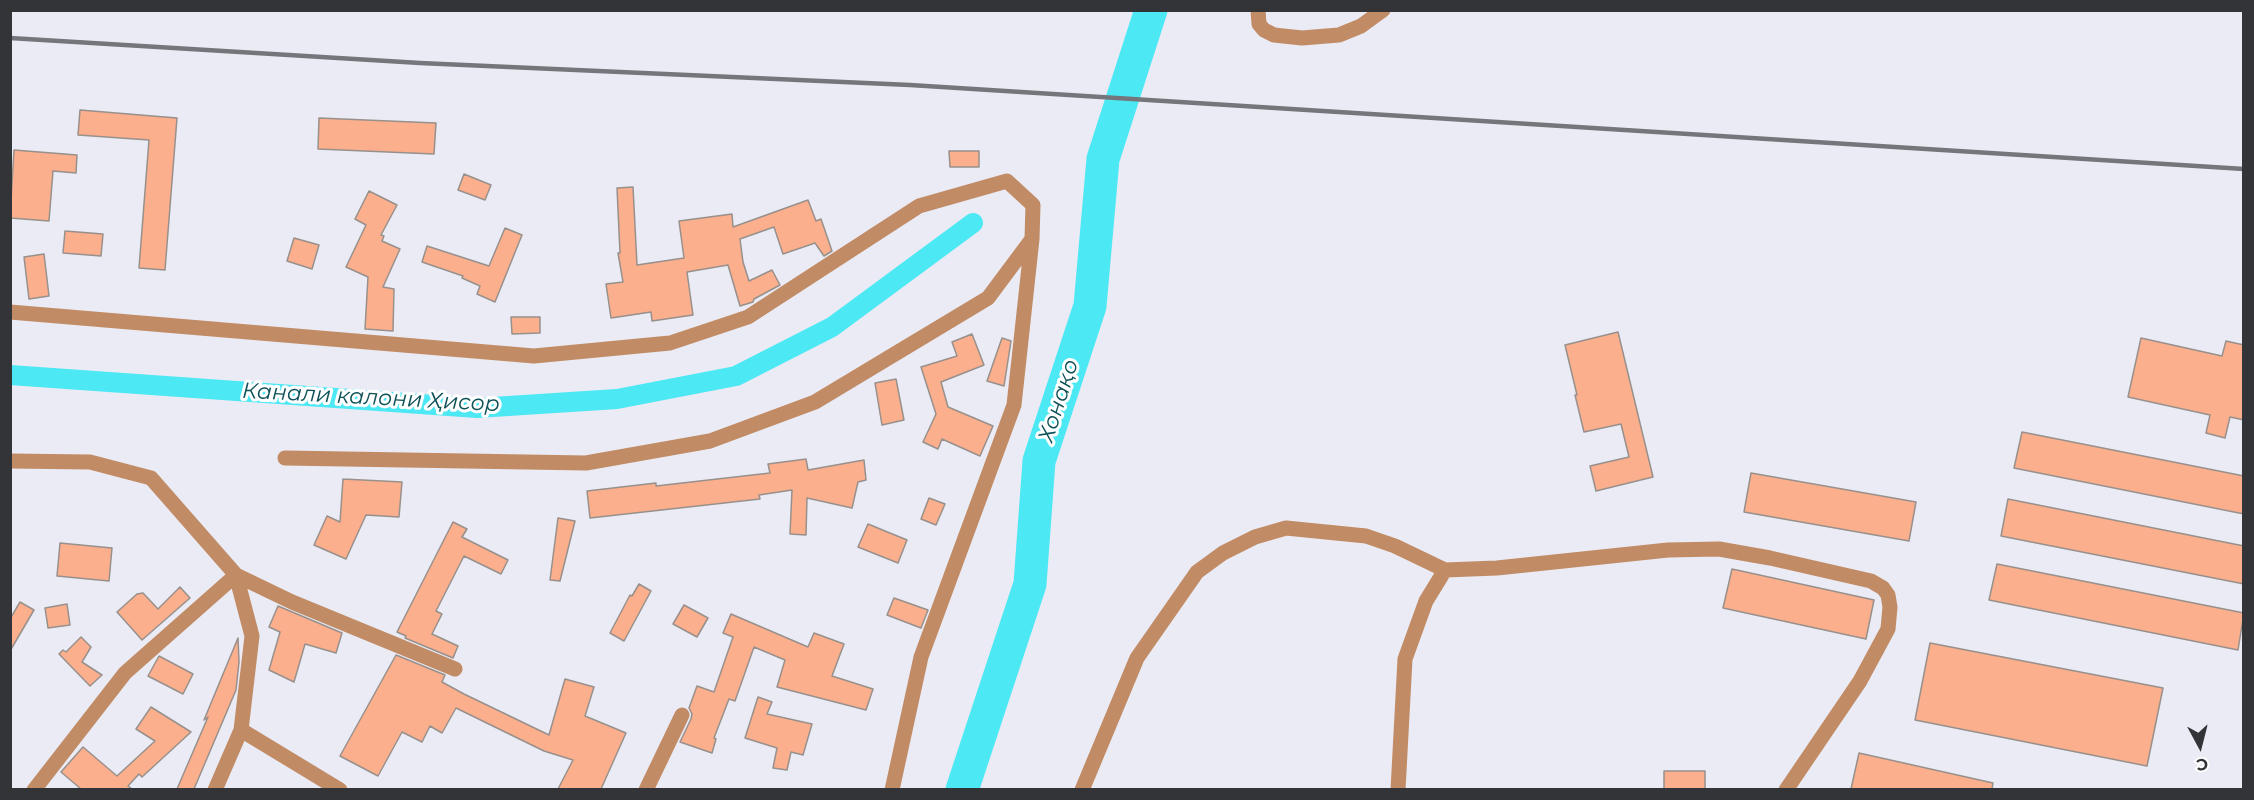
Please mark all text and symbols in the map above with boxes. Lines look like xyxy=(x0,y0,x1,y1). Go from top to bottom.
water label: Хонақо xyxy=(1033,356,1085,446)
water label: Канали калони Ҳисор xyxy=(241,378,501,418)
north arrow xyxy=(2170,716,2230,776)
text: С xyxy=(2195,754,2209,774)

